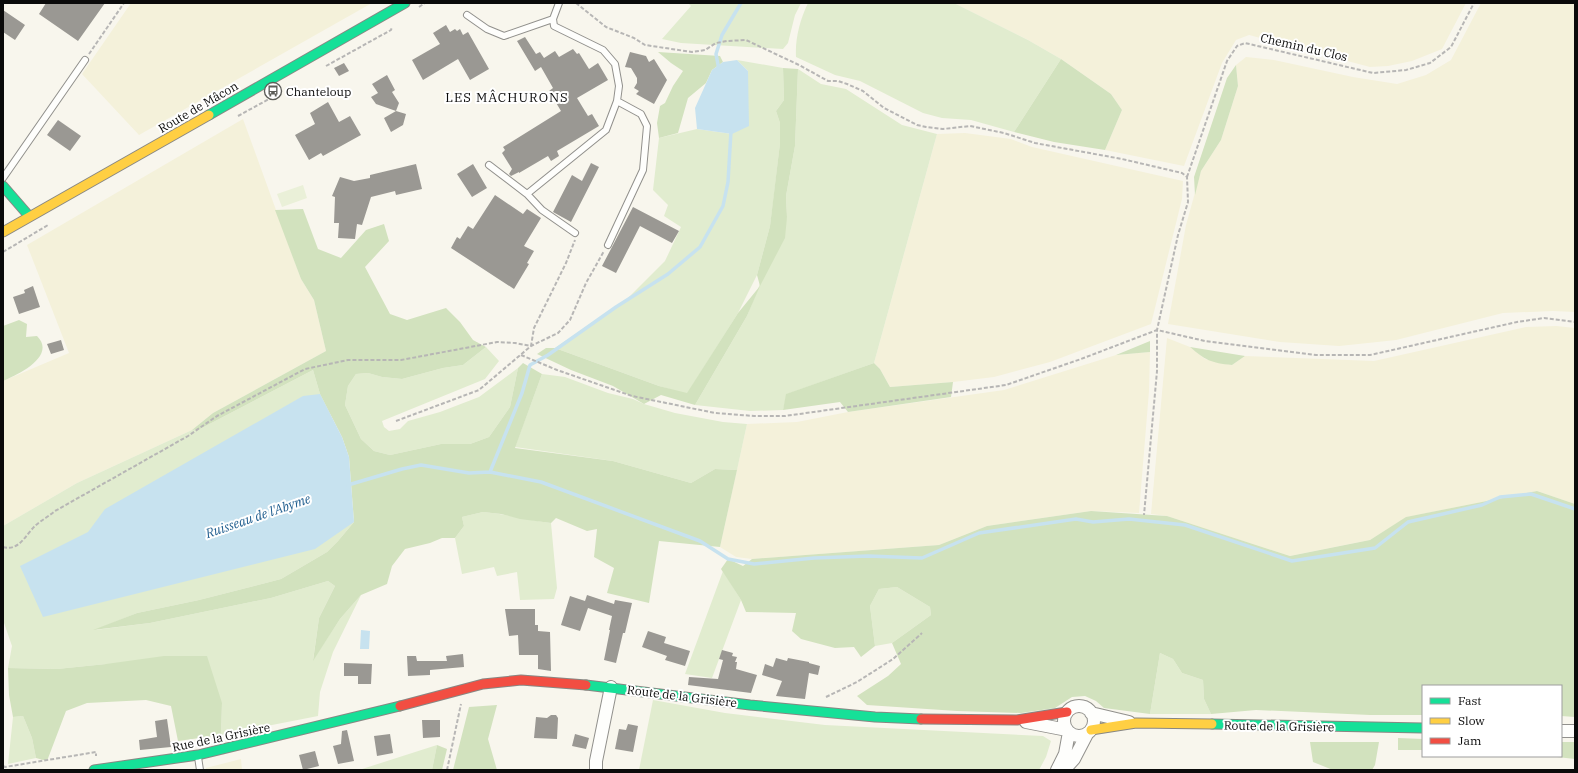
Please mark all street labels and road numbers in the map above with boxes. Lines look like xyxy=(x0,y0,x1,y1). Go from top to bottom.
street label: Chemin du Clos xyxy=(1259,30,1349,64)
street label: Route de Mâcon xyxy=(155,78,241,136)
street label: Route de la Grisière xyxy=(626,682,738,710)
street label: Route de la Grisière xyxy=(1224,718,1334,734)
street label: Rue de la Grisière xyxy=(171,719,271,755)

